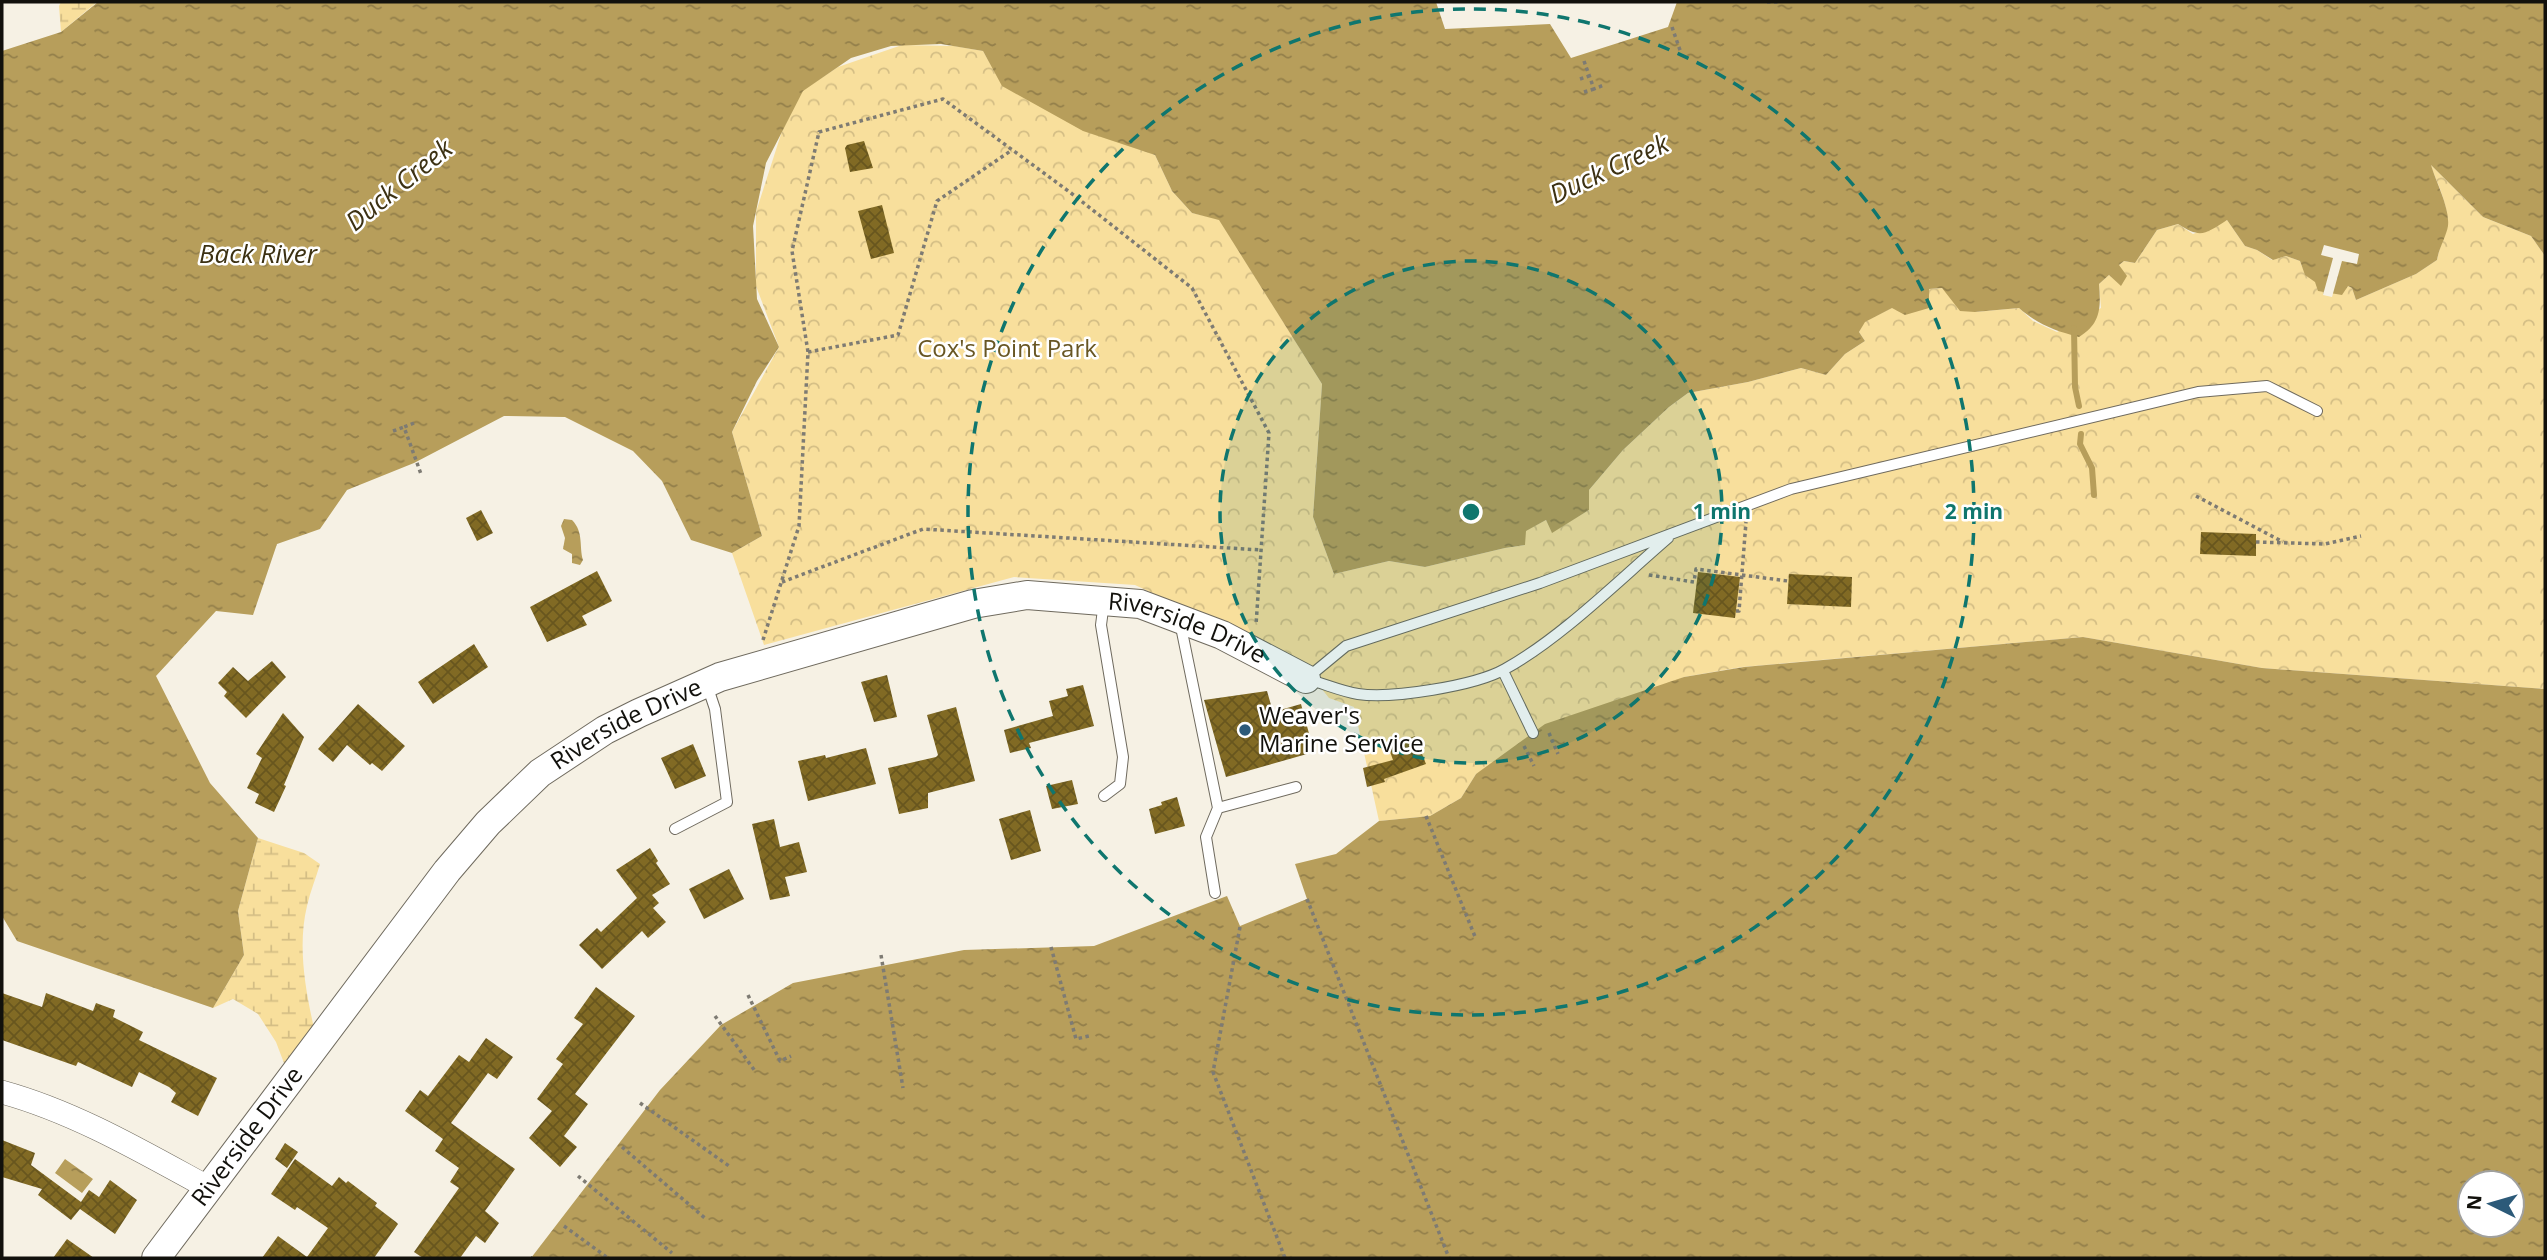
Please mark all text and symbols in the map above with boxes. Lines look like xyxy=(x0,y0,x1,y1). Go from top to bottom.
water label: Duck Creek xyxy=(1543,124,1675,211)
water label: Duck Creek xyxy=(337,129,460,238)
water label: Back River xyxy=(199,235,319,271)
park label: Cox's Point Park xyxy=(917,331,1097,364)
text: 1 min xyxy=(1693,497,1751,525)
text: 2 min xyxy=(1945,497,2003,525)
centre of rings xyxy=(1459,500,1483,524)
street label: Riverside Drive xyxy=(1107,584,1272,670)
street label: Riverside Drive xyxy=(544,669,706,777)
place label: Weaver's Marine Service xyxy=(1259,698,1424,759)
marker: Weaver's Marine Service xyxy=(1237,722,1253,738)
street label: Riverside Drive xyxy=(183,1059,309,1212)
north arrow xyxy=(2456,1169,2526,1239)
text: N xyxy=(2460,1194,2488,1211)

